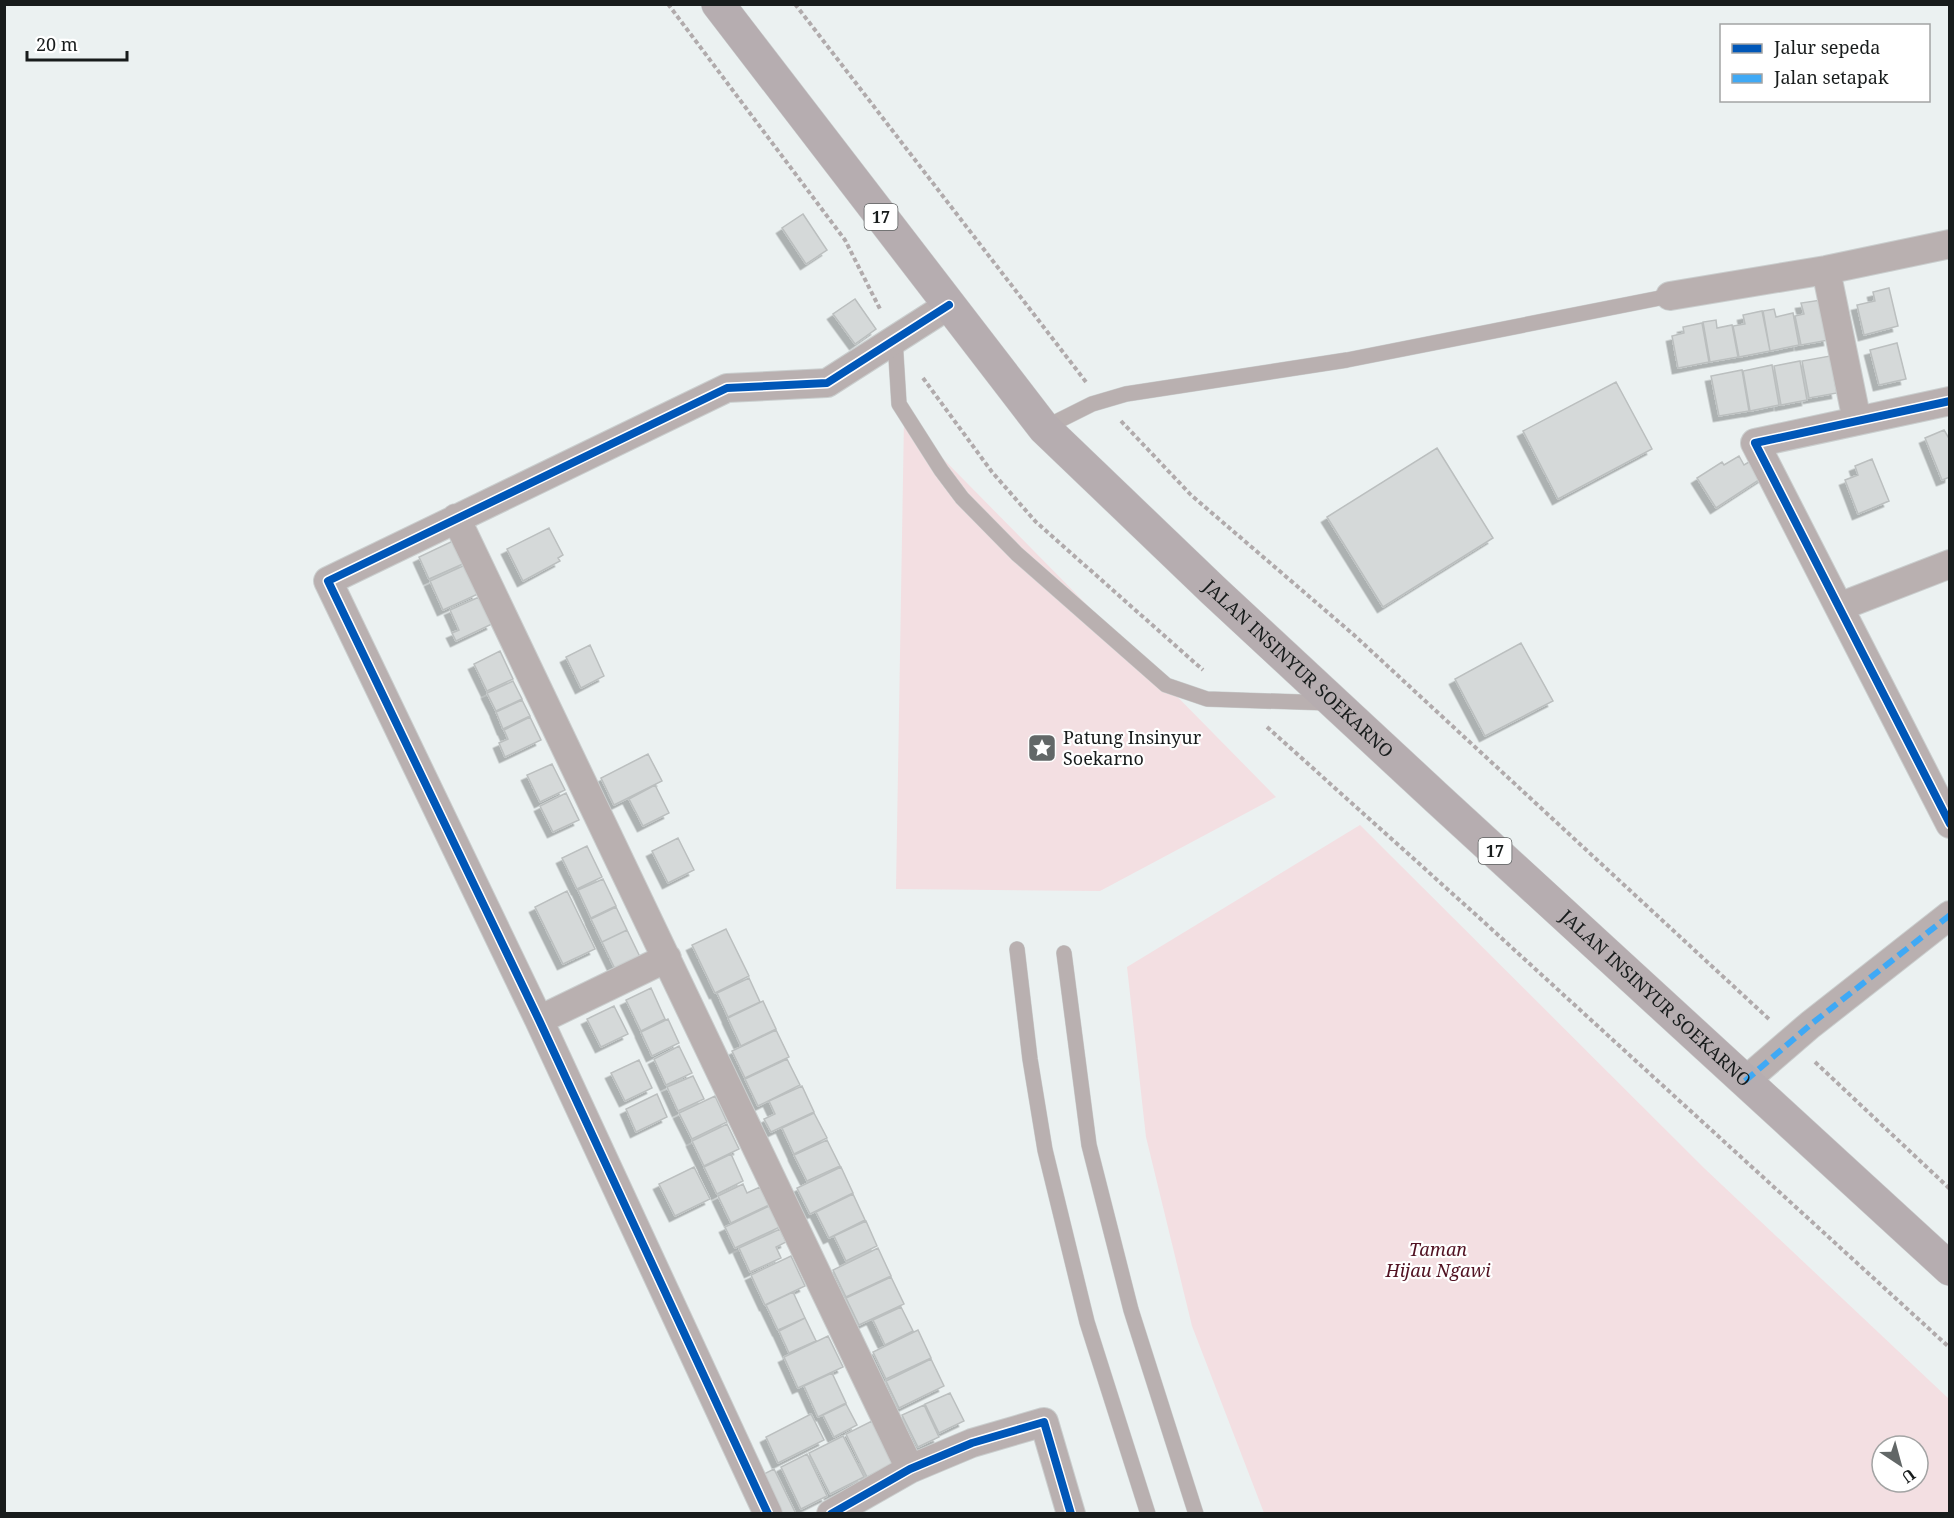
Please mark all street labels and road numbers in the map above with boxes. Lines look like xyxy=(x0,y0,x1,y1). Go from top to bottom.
road number: 17 xyxy=(864,204,898,230)
street label: JALAN INSINYUR SOEKARNO xyxy=(1198,573,1399,763)
road number: 17 xyxy=(1478,838,1512,864)
street label: JALAN INSINYUR SOEKARNO xyxy=(1555,903,1757,1092)

